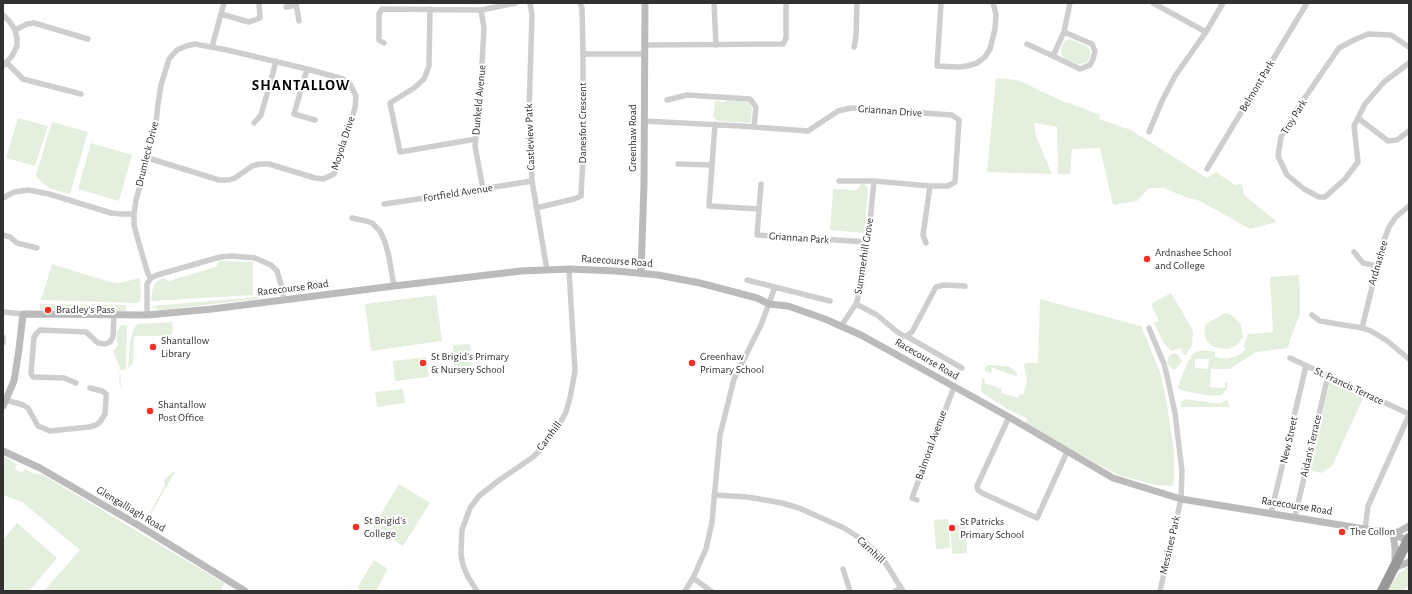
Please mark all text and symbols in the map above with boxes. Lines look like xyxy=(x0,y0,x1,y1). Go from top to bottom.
street label: Belmont Park xyxy=(1236,58,1278,114)
street label: Dunkeld Avenue xyxy=(469,64,489,136)
district label: SHANTALLOW xyxy=(252,76,350,94)
street label: Danesfort Crescent xyxy=(576,83,590,163)
street label: Troy Park xyxy=(1278,97,1310,137)
street label: Griannan Drive xyxy=(858,102,922,120)
street label: Castleview Patk xyxy=(522,103,538,171)
street label: Greenhaw Road xyxy=(626,104,640,172)
street label: Moyola Drive xyxy=(328,114,358,172)
street label: Drumleck Drive xyxy=(133,120,161,188)
street label: Fortfield Avenue xyxy=(422,181,494,205)
street label: Summerhill Grove xyxy=(851,217,877,295)
street label: Griannan Park xyxy=(768,229,830,247)
street label: Ardnashee xyxy=(1365,239,1391,287)
place label: Ardnashee School and College xyxy=(1155,246,1231,272)
street label: Racecourse Road xyxy=(581,252,653,270)
marker: Ardnashee School and College xyxy=(1142,254,1152,264)
street label: Racecourse Road xyxy=(257,277,329,299)
place label: Bradley's Pass xyxy=(56,303,115,317)
marker: Bradley's Pass xyxy=(43,305,53,315)
place label: Shantallow Library xyxy=(161,334,209,360)
street label: Racecourse Road xyxy=(893,335,961,383)
marker: Shantallow Library xyxy=(148,342,158,352)
place label: St Brigid's Primary & Nursery School xyxy=(431,350,509,376)
place label: Greenhaw Primary School xyxy=(700,350,764,376)
marker: St Brigid's Primary & Nursery School xyxy=(418,358,428,368)
marker: Greenhaw Primary School xyxy=(687,358,697,368)
street label: St. Francis Terrace xyxy=(1312,364,1386,408)
place label: Shantallow Post Office xyxy=(158,398,206,424)
marker: Shantallow Post Office xyxy=(145,406,155,416)
street label: Balmoral Avenue xyxy=(912,408,950,482)
street label: Aidan's Terrace xyxy=(1297,414,1325,478)
street label: New Street xyxy=(1277,415,1301,465)
street label: Carnhill xyxy=(534,419,564,453)
street label: Glengalliagh Road xyxy=(94,483,168,535)
street label: Racecourse Road xyxy=(1261,494,1333,518)
place label: St Brigid's College xyxy=(364,514,406,540)
street label: Messines Park xyxy=(1157,514,1183,576)
place label: St Patricks Primary School xyxy=(960,515,1024,541)
marker: St Brigid's College xyxy=(351,522,361,532)
marker: St Patricks Primary School xyxy=(947,523,957,533)
place label: The Collon xyxy=(1350,525,1395,539)
marker: The Collon xyxy=(1337,527,1347,537)
street label: Carnhill xyxy=(854,534,888,566)

